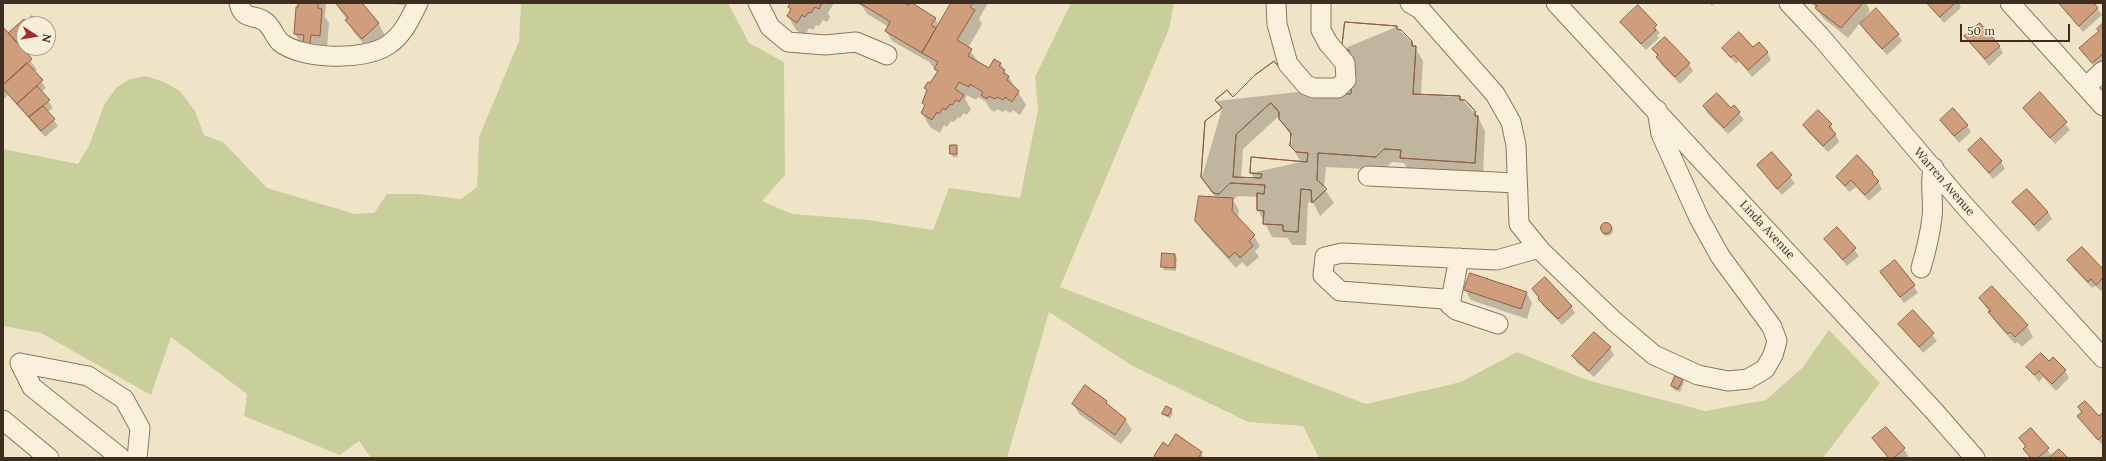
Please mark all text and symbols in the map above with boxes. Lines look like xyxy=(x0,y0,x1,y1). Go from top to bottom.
north arrow xyxy=(16,16,56,56)
scale bar xyxy=(1962,16,2072,42)
text: 50 m xyxy=(1967,23,1995,38)
text: N xyxy=(39,33,54,44)
street label: Warren Avenue xyxy=(1910,145,1978,219)
street label: Linda Avenue xyxy=(1736,198,1798,262)

